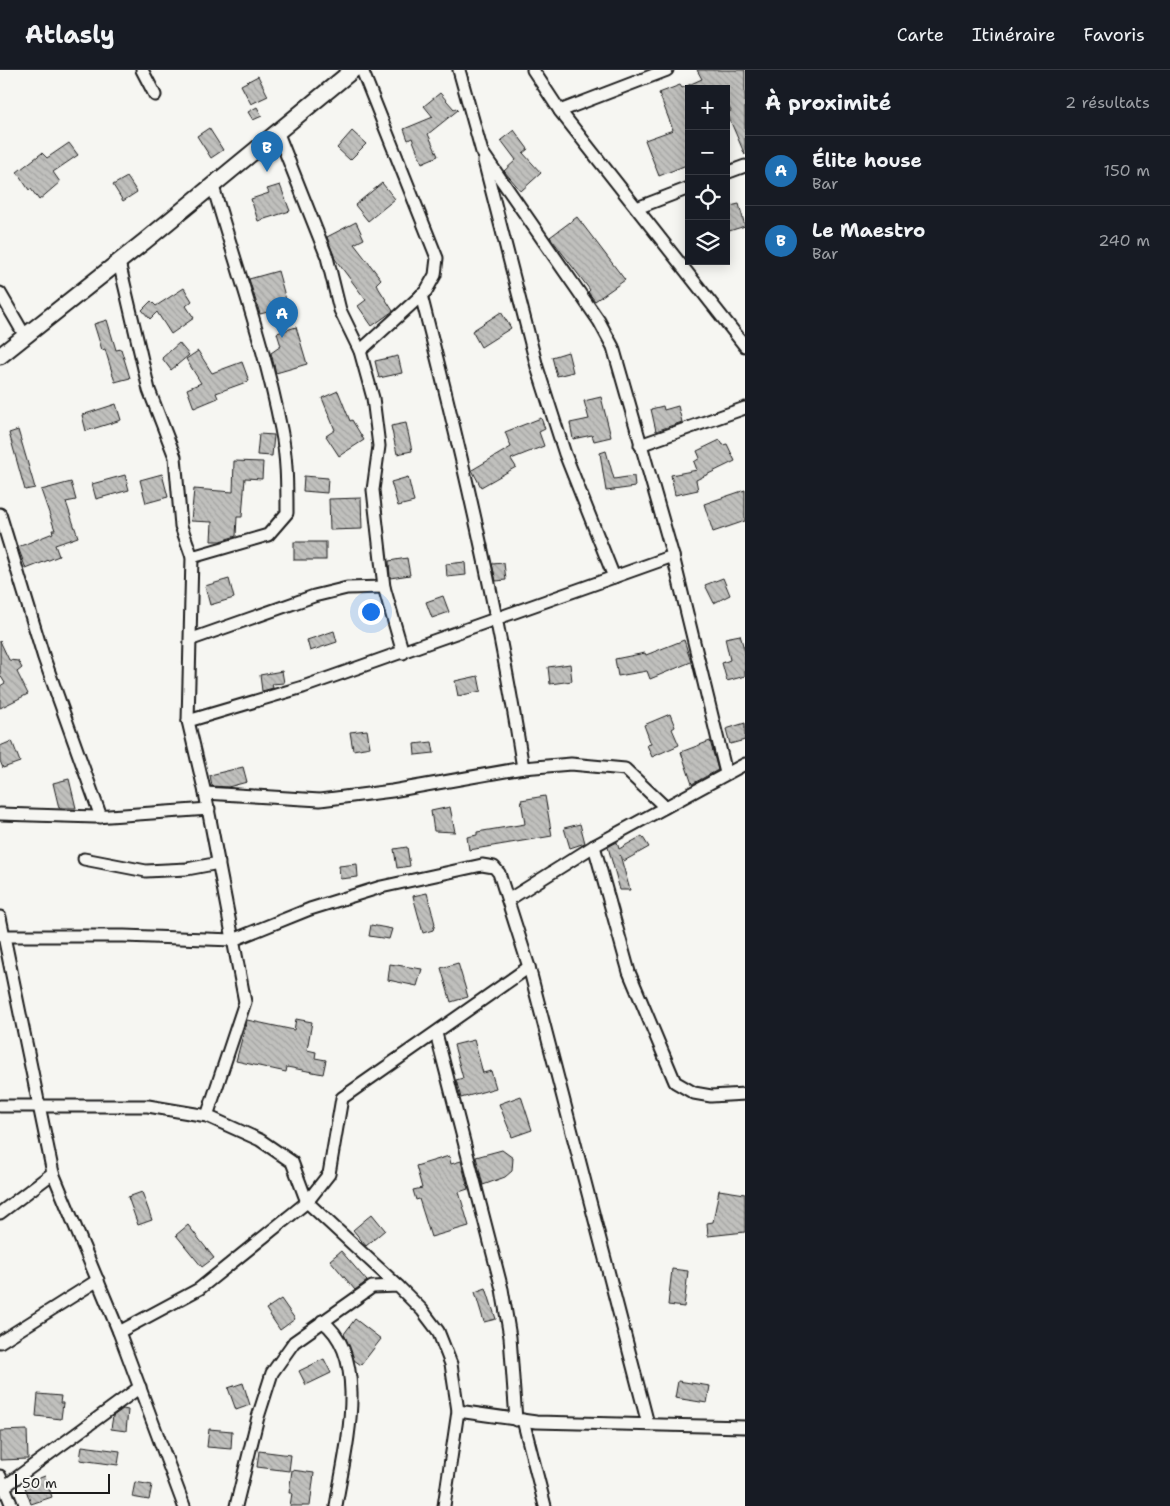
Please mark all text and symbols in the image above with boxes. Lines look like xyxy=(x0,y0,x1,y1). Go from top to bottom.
text: Atlasly xyxy=(25,19,115,51)
text: Carte xyxy=(897,23,944,47)
text: Itinéraire xyxy=(972,23,1056,47)
text: Favoris xyxy=(1084,23,1145,47)
map controls xyxy=(685,85,730,265)
button: + xyxy=(685,85,730,130)
text: À proximité xyxy=(765,89,891,117)
text: 2 résultats xyxy=(1065,92,1150,113)
button: − xyxy=(685,130,730,175)
pin: B xyxy=(251,131,283,172)
text: Élite house xyxy=(812,148,922,173)
text: A xyxy=(775,160,787,181)
text: 150 m xyxy=(1103,160,1150,181)
text: Bar xyxy=(812,173,839,194)
button: locate xyxy=(685,175,730,220)
text: Le Maestro xyxy=(812,218,925,243)
button: layers xyxy=(685,220,730,265)
text: B xyxy=(776,230,786,251)
text: 240 m xyxy=(1098,230,1150,251)
text: Bar xyxy=(812,243,839,264)
pin: A xyxy=(266,297,298,338)
your location xyxy=(358,599,384,625)
scale bar xyxy=(15,1471,110,1494)
text: 50 m xyxy=(22,1474,57,1492)

